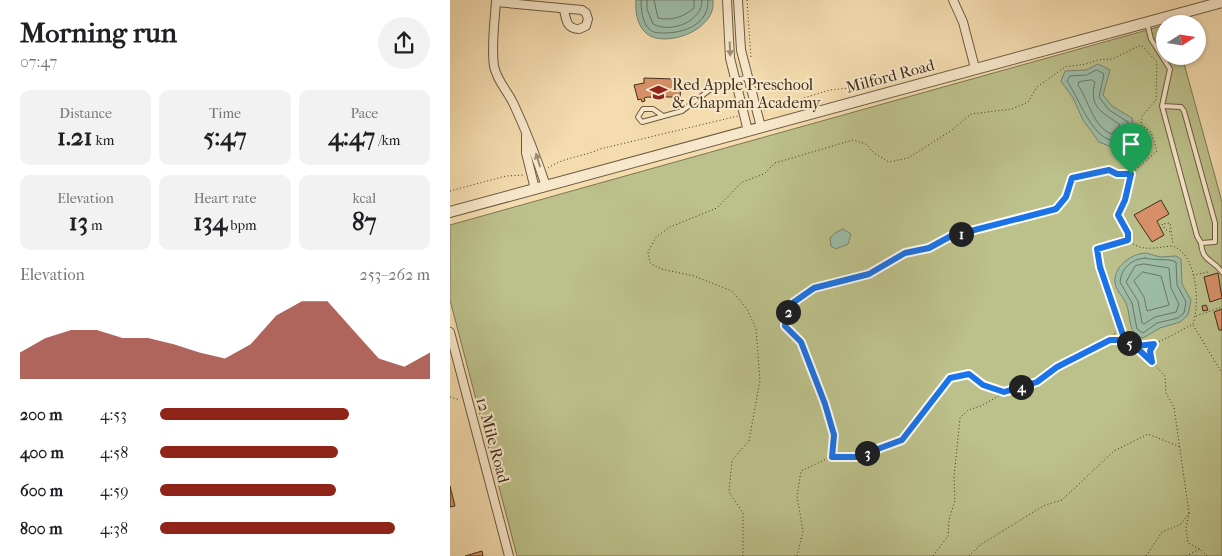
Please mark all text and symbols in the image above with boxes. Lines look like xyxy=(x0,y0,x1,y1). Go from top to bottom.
north arrow xyxy=(1156,15,1206,65)
map controls xyxy=(1156,15,1206,65)
text: Morning run xyxy=(20,16,177,49)
button: share xyxy=(378,17,430,69)
one-way arrow xyxy=(726,41,734,57)
text: 07:47 xyxy=(20,52,57,71)
street label: Milford Road xyxy=(844,55,937,97)
place label: Red Apple Preschool & Chapman Academy xyxy=(672,75,821,112)
school or university icon: Red Apple Preschool & Chapman Academy xyxy=(648,83,668,103)
text: Distance xyxy=(59,105,112,122)
text: Time xyxy=(209,105,241,122)
text: Pace xyxy=(350,105,378,122)
text: 1.21 xyxy=(57,122,92,151)
text: 5:47 xyxy=(204,122,246,151)
text: 4:47 xyxy=(328,122,375,151)
pin xyxy=(1110,123,1152,174)
icon: arrive xyxy=(1117,130,1145,158)
text: km xyxy=(92,132,114,149)
text: /km xyxy=(375,132,400,149)
one-way arrow xyxy=(533,153,541,168)
text: Elevation xyxy=(57,190,114,207)
text: Heart rate xyxy=(194,190,256,207)
text: kcal xyxy=(353,190,376,207)
text: 13 xyxy=(69,207,88,236)
text: 134 xyxy=(193,207,227,236)
text: 87 xyxy=(352,207,377,236)
text: m xyxy=(88,217,103,234)
text: bpm xyxy=(227,217,257,234)
pin: 1 xyxy=(948,222,974,246)
text: 1 xyxy=(959,226,964,243)
text: Elevation xyxy=(20,265,85,284)
text: 253–262 m xyxy=(359,265,430,284)
pin: 2 xyxy=(776,300,800,324)
text: 2 xyxy=(785,304,792,321)
pin: 5 xyxy=(1116,330,1142,356)
text: 5 xyxy=(1126,335,1133,352)
pin: 4 xyxy=(1008,374,1034,400)
text: 4 xyxy=(1017,379,1026,396)
street label: 12 Mile Road xyxy=(472,395,514,485)
text: 200 m xyxy=(20,405,63,424)
text: 4:53 xyxy=(100,405,127,424)
pin: 3 xyxy=(854,440,880,466)
text: 400 m xyxy=(20,443,64,462)
text: 4:58 xyxy=(100,443,128,462)
text: 3 xyxy=(865,445,870,462)
text: 600 m xyxy=(20,481,63,500)
text: 4:59 xyxy=(100,481,129,500)
text: 800 m xyxy=(20,519,62,538)
text: 4:38 xyxy=(100,519,128,538)

